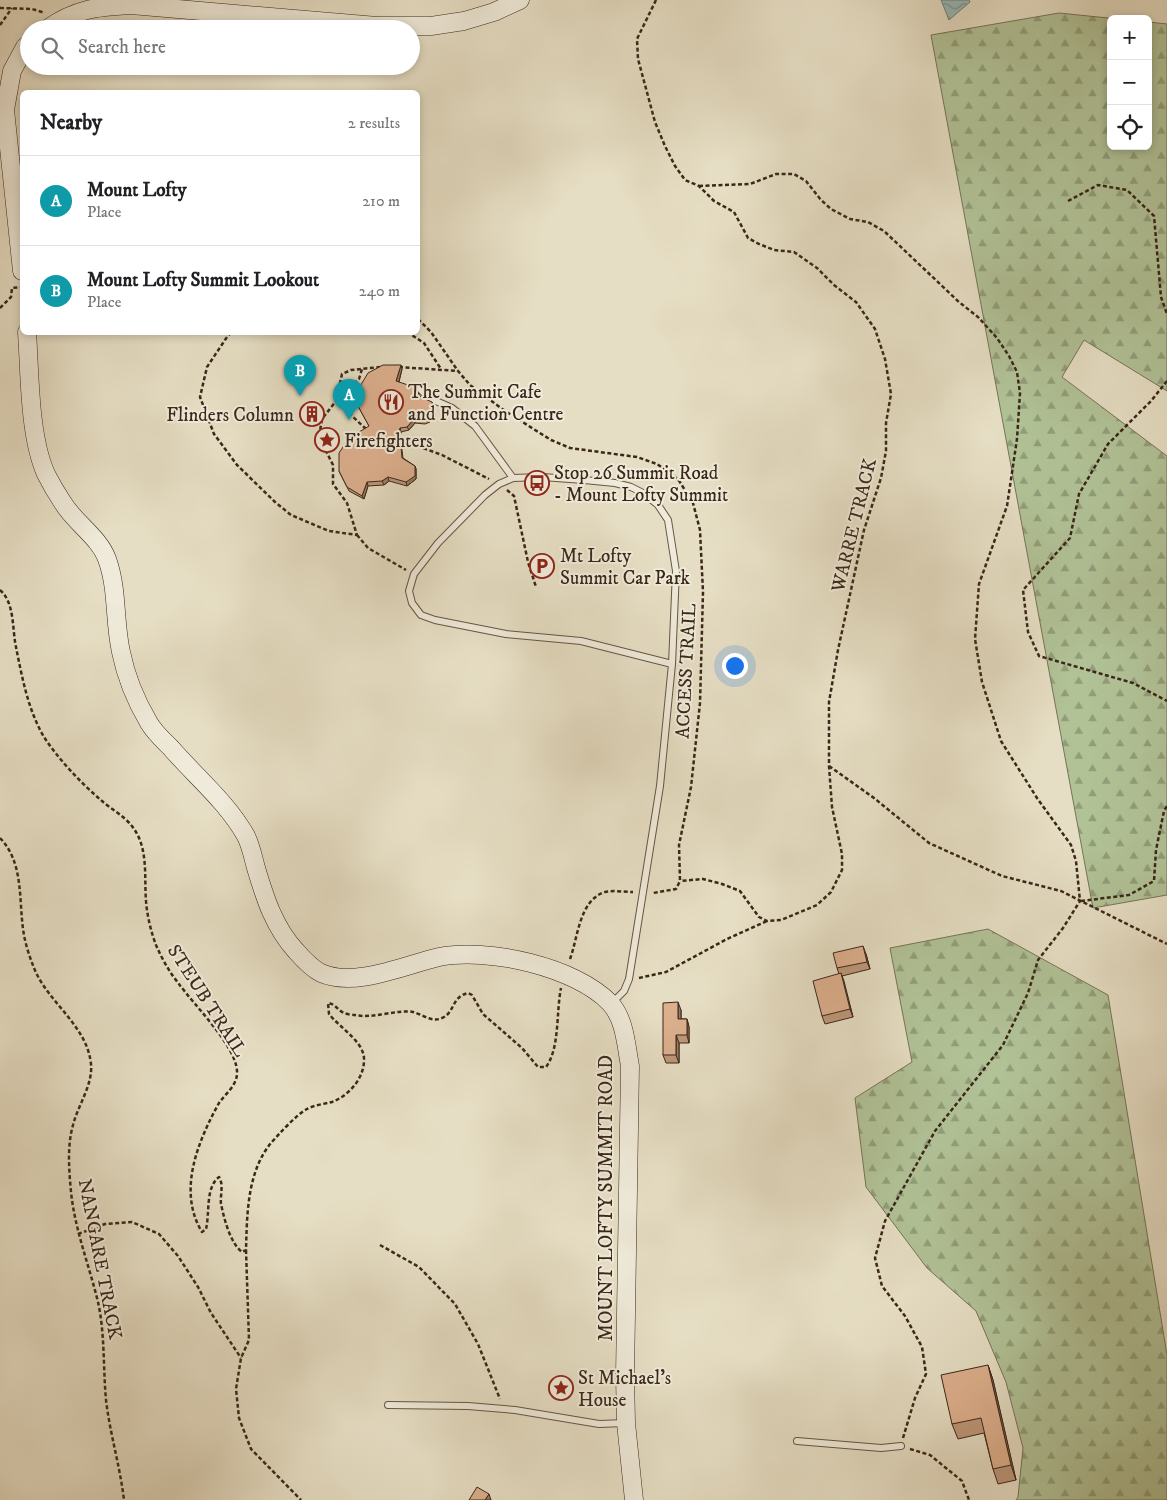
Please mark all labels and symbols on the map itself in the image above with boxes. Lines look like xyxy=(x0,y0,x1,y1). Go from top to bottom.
pin: B xyxy=(284,355,316,396)
pin: A xyxy=(333,379,365,420)
place label: The Summit Cafe and Function Centre xyxy=(408,381,564,426)
restaurant icon: The Summit Cafe and Function Centre xyxy=(378,389,404,415)
building icon: Flinders Column xyxy=(299,401,325,427)
place label: Flinders Column xyxy=(166,404,294,427)
place icon: Firefighters xyxy=(314,427,340,453)
place label: Firefighters xyxy=(344,430,433,453)
street label: WARRE TRACK xyxy=(827,456,882,595)
place label: Stop 26 Summit Road - Mount Lofty Summit xyxy=(554,462,728,507)
bus stop icon: Stop 26 Summit Road - Mount Lofty Summit xyxy=(524,470,550,496)
place label: Mt Lofty Summit Car Park xyxy=(560,545,691,590)
parking icon: Mt Lofty Summit Car Park xyxy=(529,553,555,579)
street label: ACCESS TRAIL xyxy=(671,603,702,739)
your location xyxy=(722,653,748,679)
street label: STEUB TRAIL xyxy=(162,940,252,1061)
street label: MOUNT LOFTY SUMMIT ROAD xyxy=(595,1055,618,1341)
street label: NANGARE TRACK xyxy=(73,1177,127,1342)
place label: St Michael's House xyxy=(578,1367,671,1412)
place icon: St Michael's House xyxy=(548,1375,574,1401)

